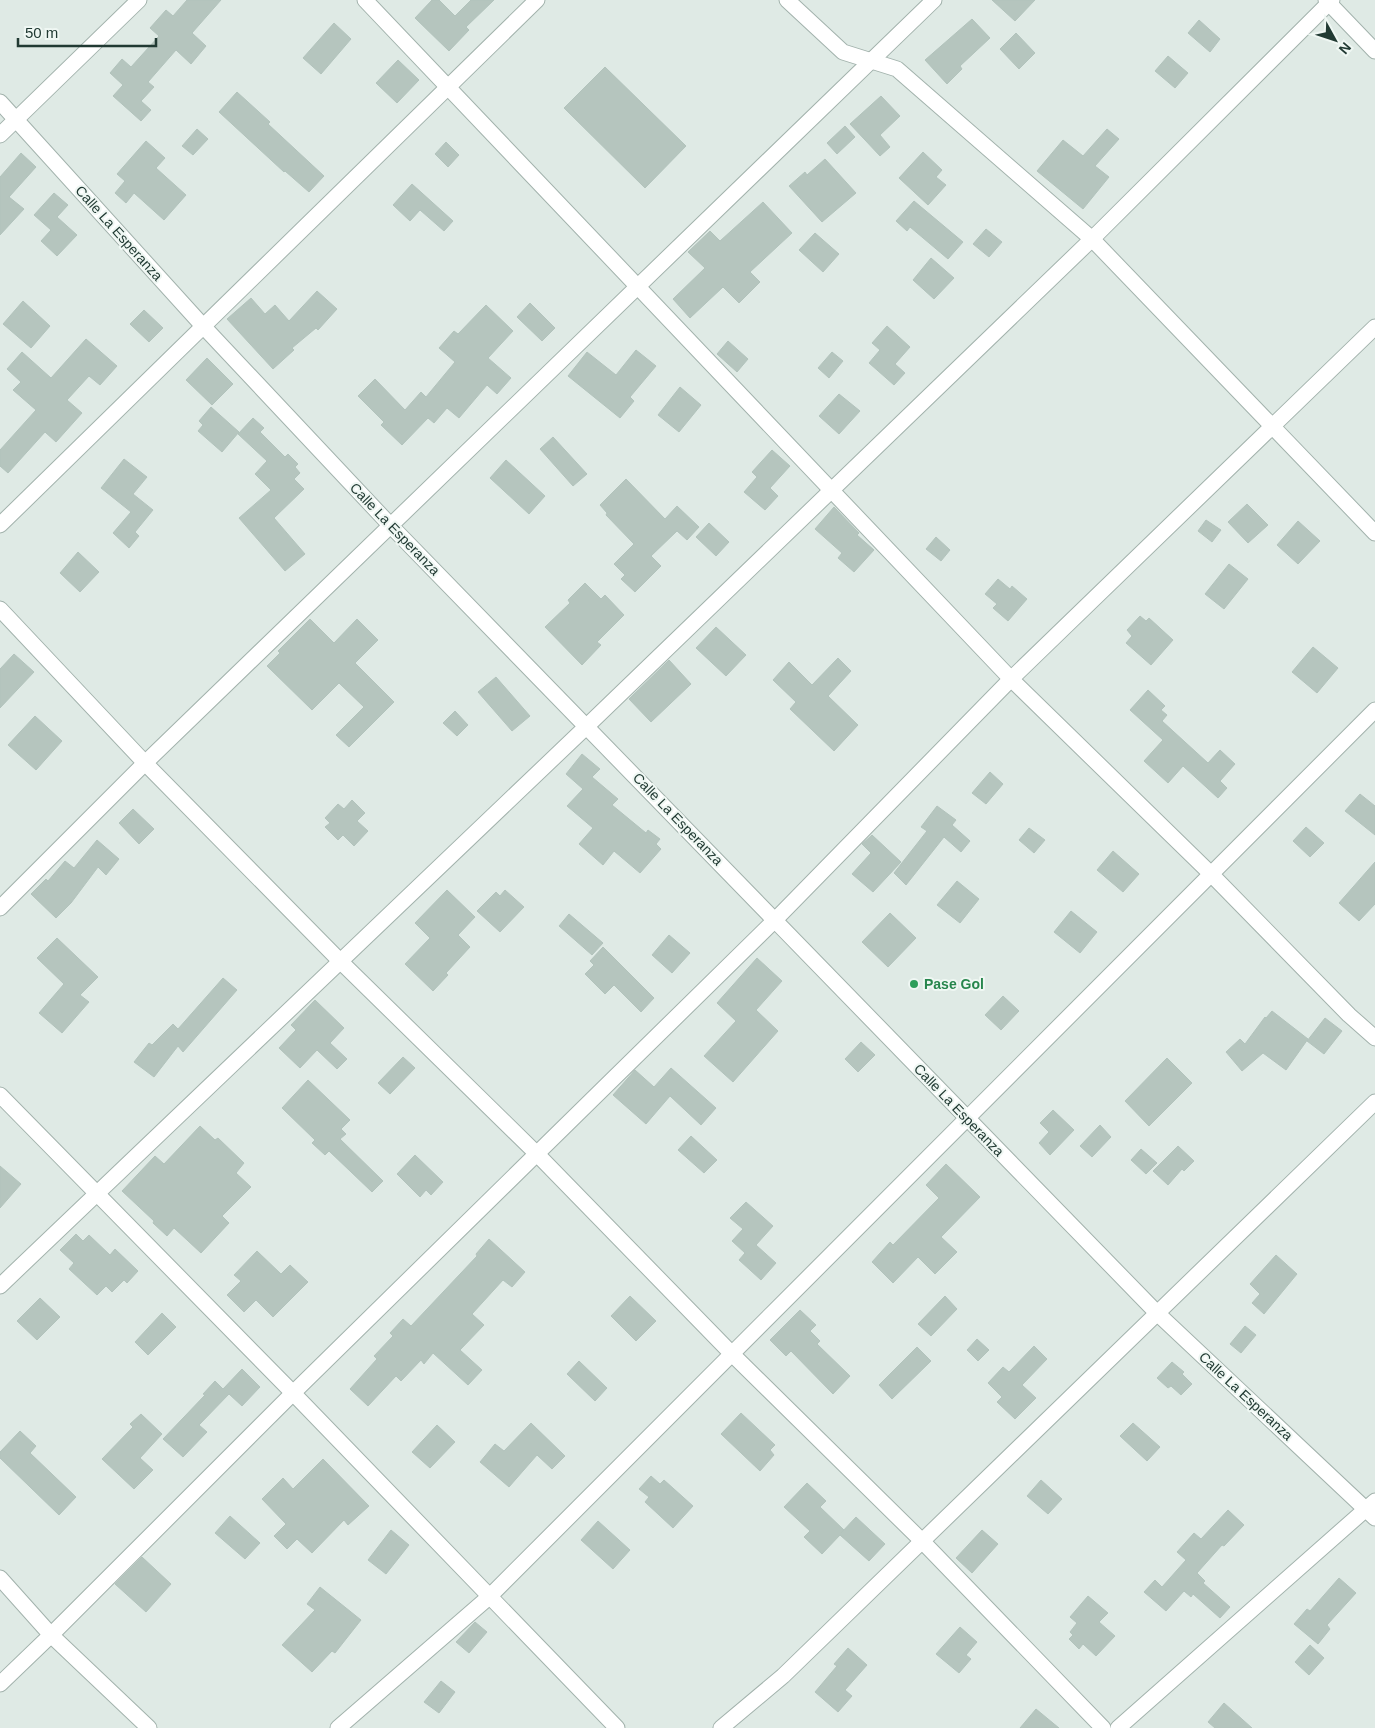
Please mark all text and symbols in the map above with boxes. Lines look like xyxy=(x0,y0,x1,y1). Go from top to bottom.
scale bar xyxy=(18,15,155,47)
north arrow xyxy=(1310,15,1360,65)
text: 50 m xyxy=(25,24,58,41)
text: N xyxy=(1336,39,1354,57)
street label: Calle La Esperanza xyxy=(72,182,166,284)
street label: Calle La Esperanza xyxy=(347,479,443,579)
street label: Calle La Esperanza xyxy=(630,769,726,869)
place label: Pase Gol xyxy=(924,976,984,992)
marker: Pase Gol xyxy=(908,978,920,990)
street label: Calle La Esperanza xyxy=(911,1060,1007,1160)
street label: Calle La Esperanza xyxy=(1196,1348,1296,1444)

